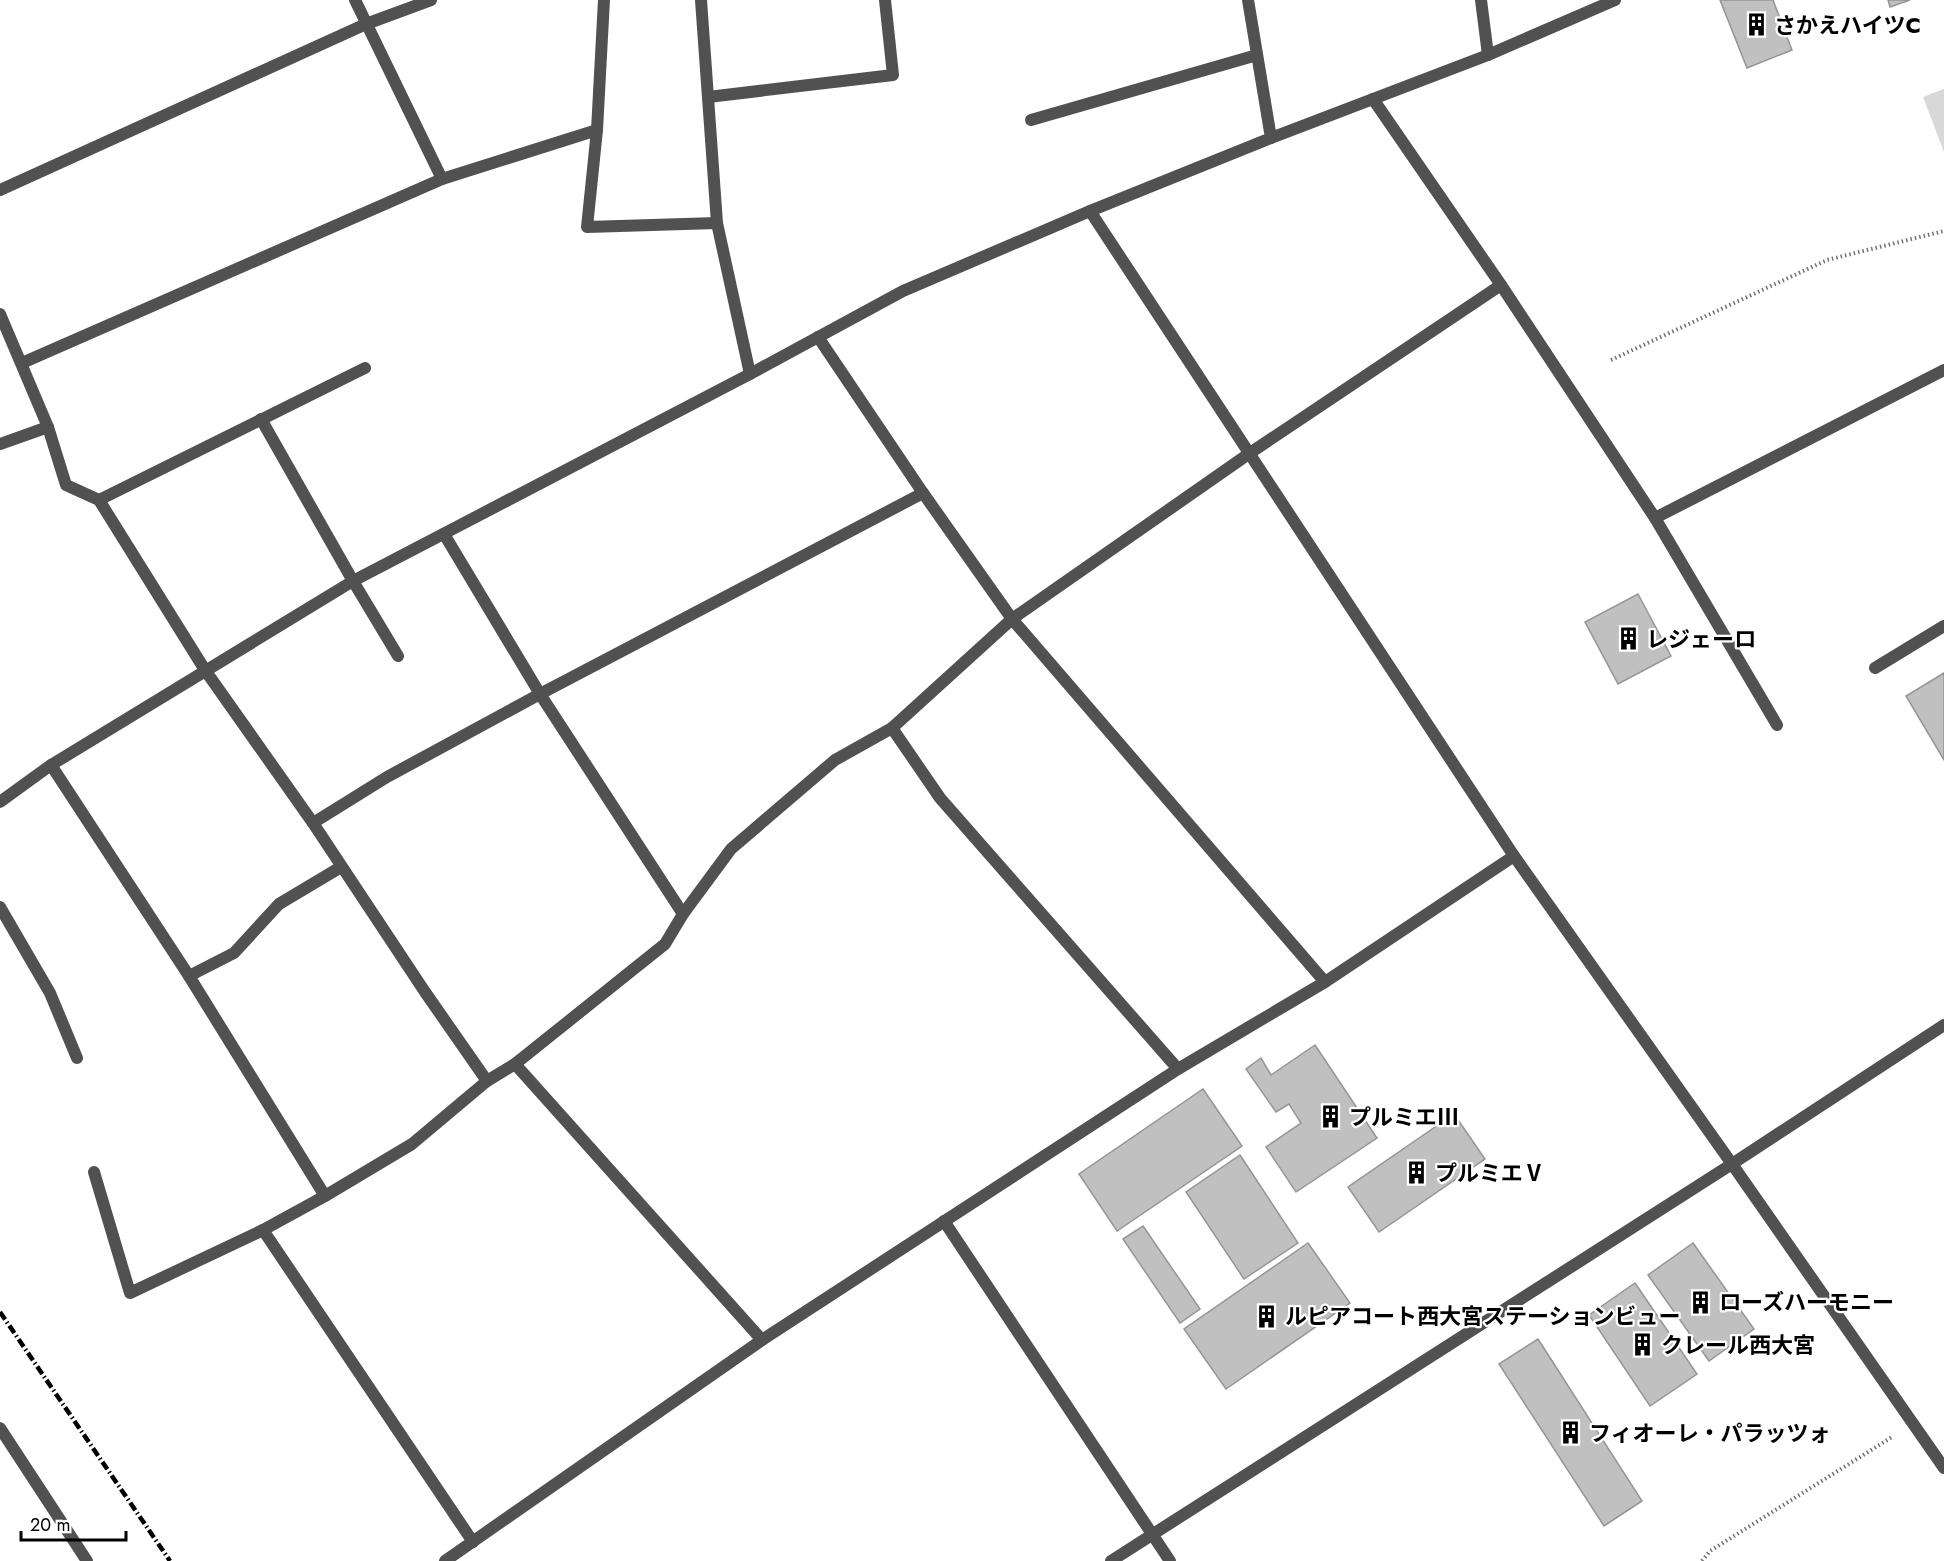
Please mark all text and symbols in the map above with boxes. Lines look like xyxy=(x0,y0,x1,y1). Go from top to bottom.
place label: さかえハイツC xyxy=(1774,9,1921,41)
building icon: さかえハイツC xyxy=(1743,12,1769,38)
place label: レジェーロ xyxy=(1646,623,1756,655)
building icon: レジェーロ xyxy=(1615,626,1641,652)
place label: プルミエⅢ xyxy=(1349,1101,1459,1133)
building icon: プルミエⅢ xyxy=(1318,1104,1344,1130)
place label: プルミエⅤ xyxy=(1435,1157,1545,1189)
building icon: プルミエⅤ xyxy=(1404,1160,1430,1186)
place label: ローズハーモニー xyxy=(1719,1286,1894,1318)
building icon: ローズハーモニー xyxy=(1688,1289,1714,1315)
place label: ルピアコート西大宮ステーションビュー xyxy=(1285,1300,1681,1332)
building icon: ルピアコート西大宮ステーションビュー xyxy=(1254,1303,1280,1329)
place label: クレール西大宮 xyxy=(1661,1329,1815,1361)
building icon: クレール西大宮 xyxy=(1630,1332,1656,1358)
place label: フィオーレ・パラッツォ xyxy=(1589,1417,1831,1449)
building icon: フィオーレ・パラッツォ xyxy=(1558,1420,1584,1446)
scale bar xyxy=(21,1504,126,1542)
text: 20 m xyxy=(30,1512,70,1538)

